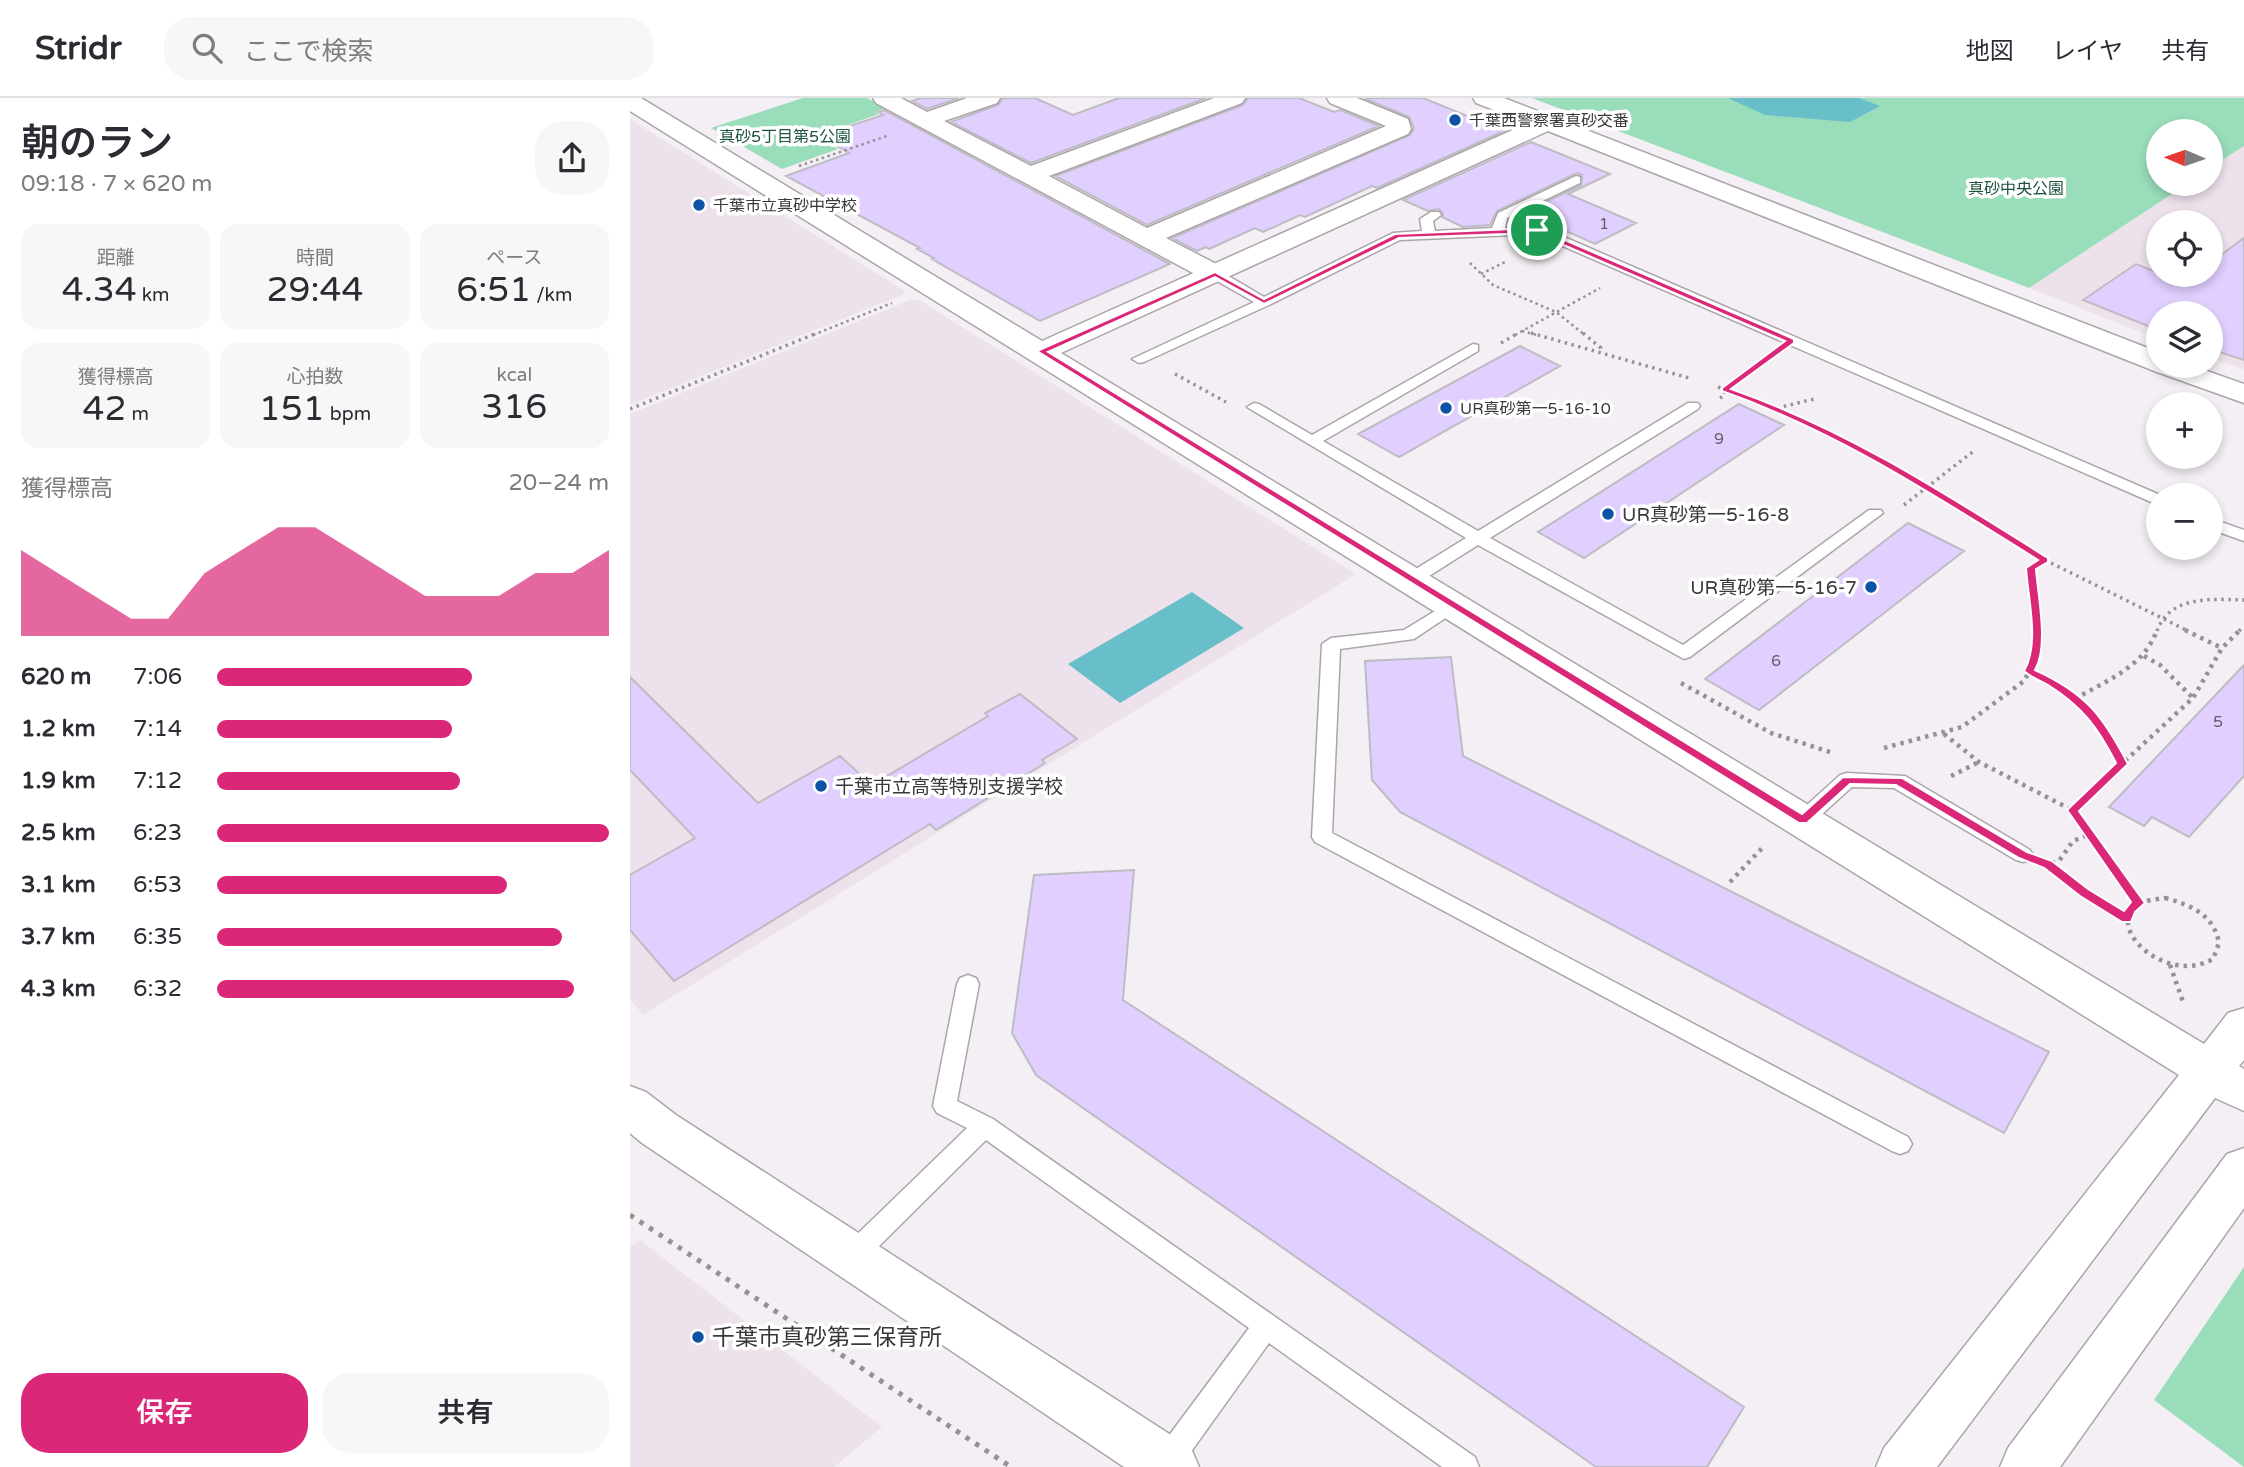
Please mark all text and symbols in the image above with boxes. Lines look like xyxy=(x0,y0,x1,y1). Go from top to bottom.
search box xyxy=(164,17,654,80)
text: Stridr xyxy=(35,29,122,68)
icon: search xyxy=(188,29,226,67)
text: ここで検索 xyxy=(244,36,374,67)
text: 地図 xyxy=(1966,37,2014,66)
text: レイヤ xyxy=(2052,37,2123,66)
text: 共有 xyxy=(2161,37,2209,66)
place label: 千葉西警察署真砂交番 xyxy=(1469,111,1629,131)
marker: 千葉西警察署真砂交番 xyxy=(1447,112,1463,128)
north arrow xyxy=(2146,119,2222,196)
map controls xyxy=(2146,119,2223,560)
text: 朝のラン xyxy=(21,121,173,167)
button: share xyxy=(535,121,609,195)
park label: 真砂5丁目第5公園 xyxy=(719,127,851,147)
text: 09:18 · 7 × 620 m xyxy=(21,170,212,198)
park label: 真砂中央公園 xyxy=(1968,179,2064,199)
place label: 千葉市立真砂中学校 xyxy=(713,196,857,216)
marker: 千葉市立真砂中学校 xyxy=(691,197,707,213)
pin xyxy=(1507,200,1567,260)
button: locate xyxy=(2146,210,2223,287)
icon: arrive xyxy=(1518,211,1556,249)
house number: 1 xyxy=(1599,214,1609,234)
text: 距離 xyxy=(97,247,135,269)
text: 時間 xyxy=(296,247,334,269)
text: ペース xyxy=(486,247,542,269)
text: 4.34 xyxy=(62,269,137,311)
text: 29:44 xyxy=(266,269,364,311)
text: 6:51 xyxy=(456,269,531,311)
text: km xyxy=(137,284,170,306)
text: /km xyxy=(531,284,572,306)
button: layers xyxy=(2146,301,2223,378)
text: kcal xyxy=(496,364,532,386)
text: 獲得標高 xyxy=(78,366,154,388)
text: 心拍数 xyxy=(286,366,344,388)
text: 316 xyxy=(481,386,547,428)
text: 42 xyxy=(82,388,126,430)
text: 151 xyxy=(259,388,325,430)
button: + xyxy=(2146,392,2223,469)
place label: UR真砂第一5-16-10 xyxy=(1460,399,1611,419)
marker: UR真砂第一5-16-10 xyxy=(1438,400,1454,416)
text: m xyxy=(126,403,149,425)
text: bpm xyxy=(325,403,371,425)
house number: 9 xyxy=(1714,429,1724,449)
text: 20–24 m xyxy=(508,469,609,497)
text: 獲得標高 xyxy=(21,475,113,503)
button: − xyxy=(2146,483,2223,560)
place label: UR真砂第一5-16-8 xyxy=(1622,504,1789,526)
marker: UR真砂第一5-16-8 xyxy=(1600,506,1616,522)
place label: UR真砂第一5-16-7 xyxy=(1690,577,1857,599)
marker: UR真砂第一5-16-7 xyxy=(1863,579,1879,595)
house number: 6 xyxy=(1771,651,1781,671)
text: 620 m xyxy=(21,663,91,691)
text: 7:06 xyxy=(133,663,182,691)
house number: 5 xyxy=(2213,712,2223,732)
text: 1.2 km xyxy=(21,715,96,743)
text: 7:14 xyxy=(133,715,182,743)
text: 1.9 km xyxy=(21,767,96,795)
text: 7:12 xyxy=(133,767,182,795)
place label: 千葉市立高等特別支援学校 xyxy=(835,776,1063,798)
marker: 千葉市立高等特別支援学校 xyxy=(813,778,829,794)
text: 2.5 km xyxy=(21,819,96,847)
text: 6:23 xyxy=(133,819,182,847)
text: 3.1 km xyxy=(21,871,96,899)
text: 6:53 xyxy=(133,871,182,899)
text: 3.7 km xyxy=(21,923,95,951)
text: 6:35 xyxy=(133,923,182,951)
text: 4.3 km xyxy=(21,975,96,1003)
text: 6:32 xyxy=(133,975,182,1003)
place label: 千葉市真砂第三保育所 xyxy=(712,1324,942,1352)
marker: 千葉市真砂第三保育所 xyxy=(690,1329,706,1345)
button: 保存 xyxy=(21,1373,308,1453)
button: 共有 xyxy=(322,1373,609,1453)

